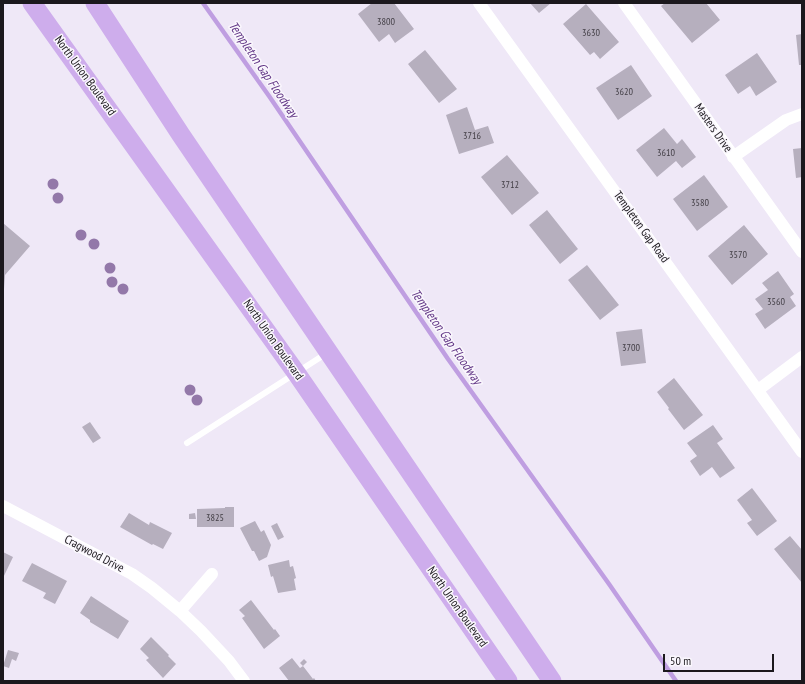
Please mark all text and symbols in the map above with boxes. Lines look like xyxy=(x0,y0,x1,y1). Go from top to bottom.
house number: 3800 xyxy=(377,16,395,28)
water label: Templeton Gap Floodway xyxy=(225,19,301,121)
house number: 3630 xyxy=(582,27,600,39)
street label: North Union Boulevard xyxy=(51,33,119,119)
house number: 3620 xyxy=(615,86,633,98)
street label: Masters Drive xyxy=(691,101,735,155)
house number: 3716 xyxy=(463,130,481,142)
house number: 3610 xyxy=(657,147,675,159)
house number: 3712 xyxy=(501,179,519,191)
street label: Templeton Gap Road xyxy=(610,188,672,266)
house number: 3580 xyxy=(691,197,709,209)
house number: 3570 xyxy=(729,249,747,261)
water label: Templeton Gap Floodway xyxy=(407,286,485,388)
house number: 3560 xyxy=(767,296,785,308)
street label: North Union Boulevard xyxy=(240,297,306,383)
house number: 3700 xyxy=(622,342,640,354)
house number: 3825 xyxy=(206,512,224,524)
street label: Cragwood Drive xyxy=(62,532,126,576)
street label: North Union Boulevard xyxy=(424,564,490,650)
scale bar xyxy=(665,646,776,672)
text: 50 m xyxy=(670,653,691,668)

